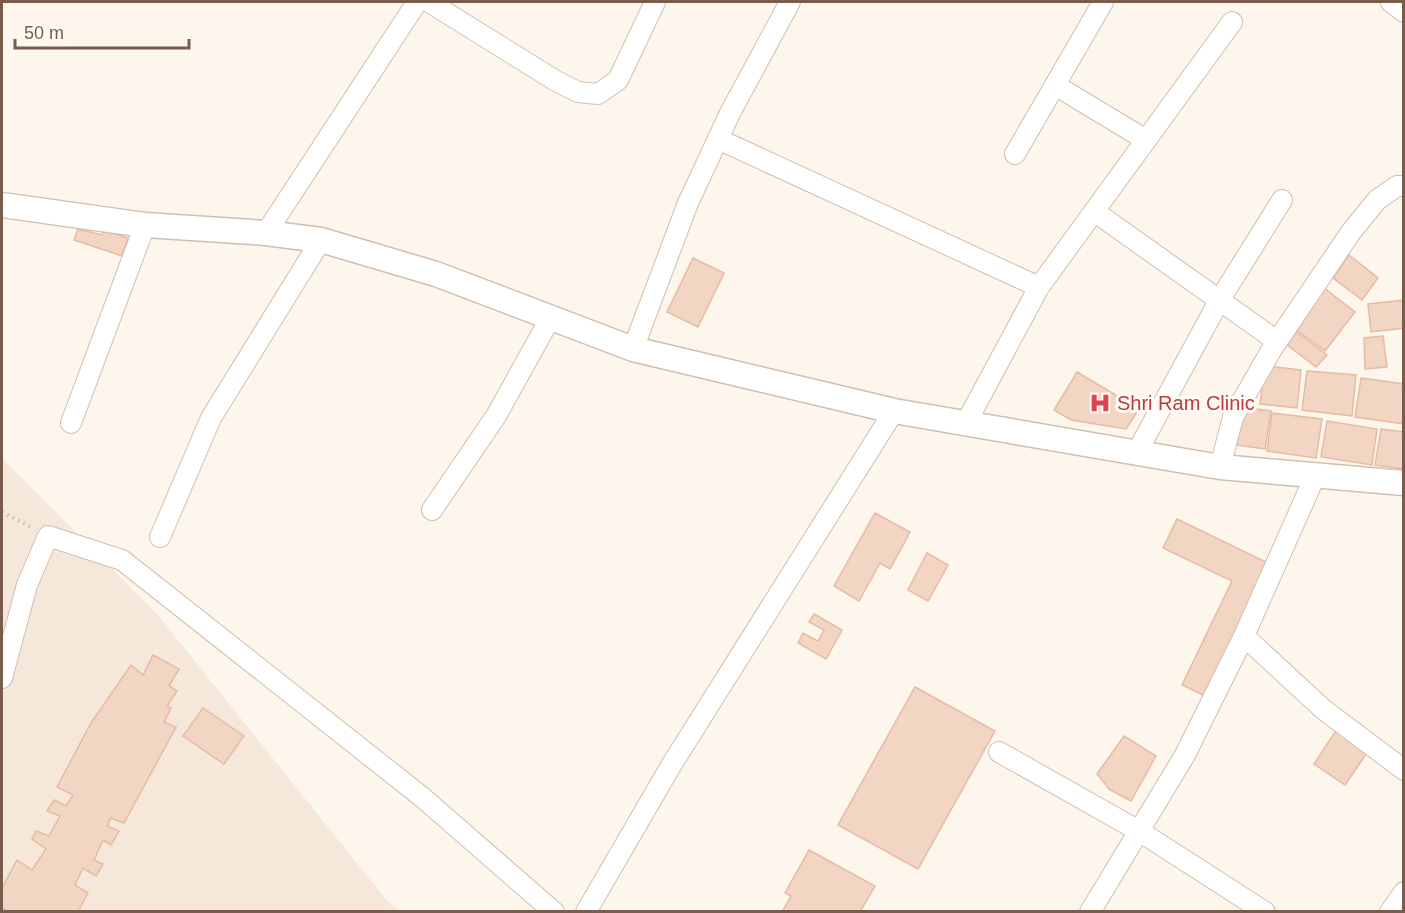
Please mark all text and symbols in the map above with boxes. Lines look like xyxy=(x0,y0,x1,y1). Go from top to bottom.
scale bar xyxy=(15,12,189,50)
text: 50 m xyxy=(24,23,64,43)
hospital icon: Shri Ram Clinic xyxy=(1088,391,1112,415)
place label: Shri Ram Clinic xyxy=(1117,392,1255,414)

